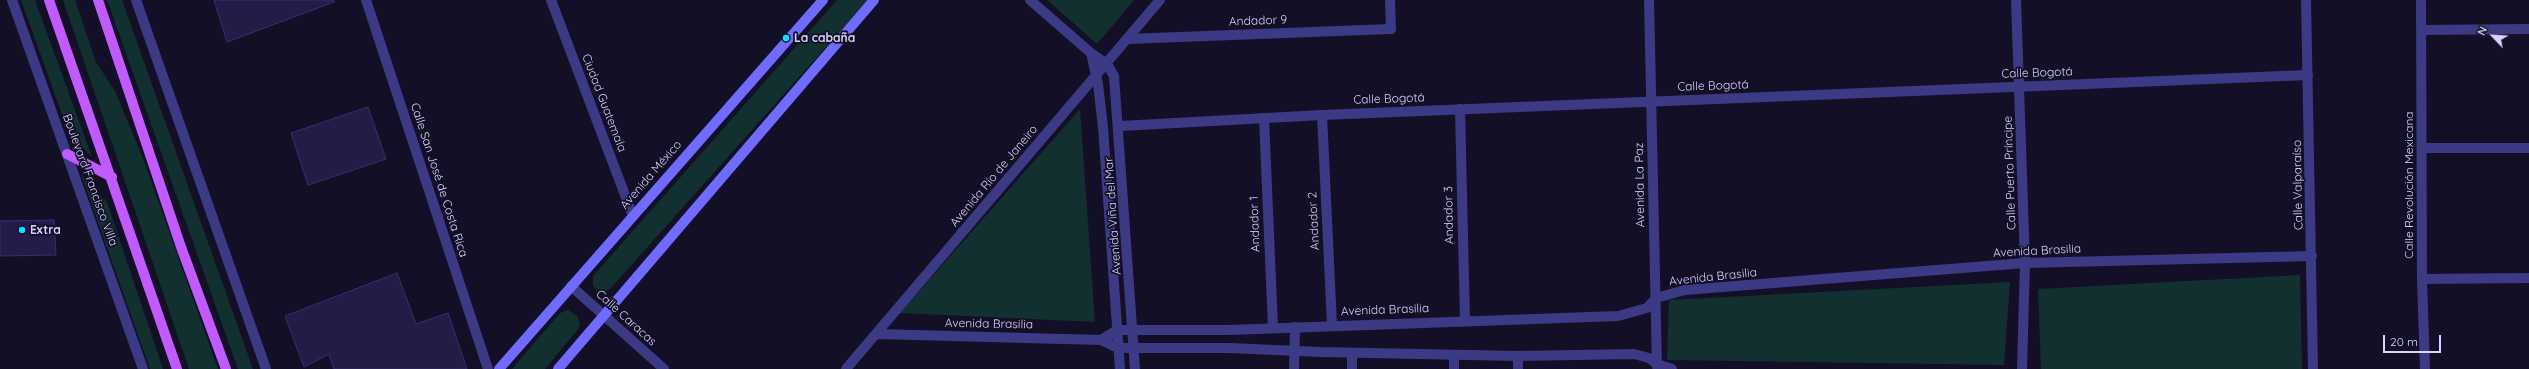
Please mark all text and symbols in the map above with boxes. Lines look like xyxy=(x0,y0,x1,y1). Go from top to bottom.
street label: Andador 9 xyxy=(1229,13,1287,29)
north arrow xyxy=(2473,16,2513,56)
text: N xyxy=(2474,24,2490,38)
place label: La cabaña xyxy=(794,31,855,45)
marker: La cabaña xyxy=(781,33,791,43)
street label: Ciudad Guatemala xyxy=(579,52,629,154)
street label: Calle Bogotá xyxy=(2001,65,2073,81)
street label: Calle Bogotá xyxy=(1677,78,1749,94)
street label: Calle Bogotá xyxy=(1353,91,1425,107)
street label: Calle San José de Costa Rica xyxy=(407,101,471,259)
street label: Calle Revolución Mexicana xyxy=(2402,111,2416,259)
street label: Boulevard Francisco Villa xyxy=(59,112,121,248)
street label: Calle Puerto Príncipe xyxy=(2001,116,2019,230)
street label: Avenida Río de Janeiro xyxy=(947,122,1041,230)
street label: Avenida México xyxy=(617,138,685,212)
street label: Calle Valparaíso xyxy=(2290,140,2306,230)
street label: Avenida La Paz xyxy=(1632,142,1648,228)
street label: Avenida Viña del Mar xyxy=(1102,157,1124,275)
street label: Andador 3 xyxy=(1441,186,1457,244)
street label: Andador 2 xyxy=(1305,192,1323,250)
street label: Andador 1 xyxy=(1247,196,1263,252)
place label: Extra xyxy=(30,223,61,237)
marker: Extra xyxy=(17,225,27,235)
street label: Avenida Brasilia xyxy=(1993,242,2081,260)
street label: Avenida Brasilia xyxy=(1668,265,1758,289)
street label: Calle Caracas xyxy=(593,287,659,349)
street label: Avenida Brasilia xyxy=(1341,301,1429,319)
street label: Avenida Brasilia xyxy=(945,316,1033,332)
scale bar xyxy=(2385,327,2443,353)
text: 20 m xyxy=(2390,334,2418,349)

